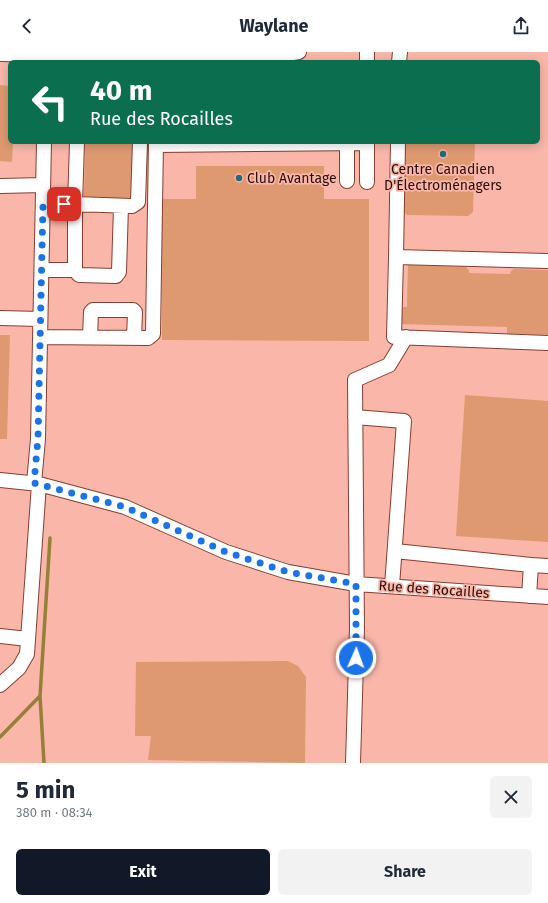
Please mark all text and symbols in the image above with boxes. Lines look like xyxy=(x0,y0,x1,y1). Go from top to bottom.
icon: back xyxy=(16,15,38,37)
text: Waylane xyxy=(239,15,309,37)
icon: share xyxy=(510,15,532,37)
text: 40 m xyxy=(90,74,153,107)
icon: left xyxy=(24,76,76,128)
text: Rue des Rocailles xyxy=(90,108,233,130)
marker: Centre Canadien D'Électroménagers xyxy=(438,149,448,159)
place label: Centre Canadien D'Électroménagers xyxy=(384,161,502,194)
place label: Club Avantage xyxy=(247,170,337,187)
marker: Club Avantage xyxy=(234,173,244,183)
pin xyxy=(47,187,81,221)
icon: arrive xyxy=(53,193,75,215)
street label: Rue des Rocailles xyxy=(378,577,490,602)
position arrow xyxy=(335,637,377,679)
text: 5 min xyxy=(16,776,75,804)
button: close xyxy=(490,776,532,818)
text: 380 m · 08:34 xyxy=(16,805,93,820)
button: Exit xyxy=(16,849,270,895)
button: Share xyxy=(278,849,532,895)

